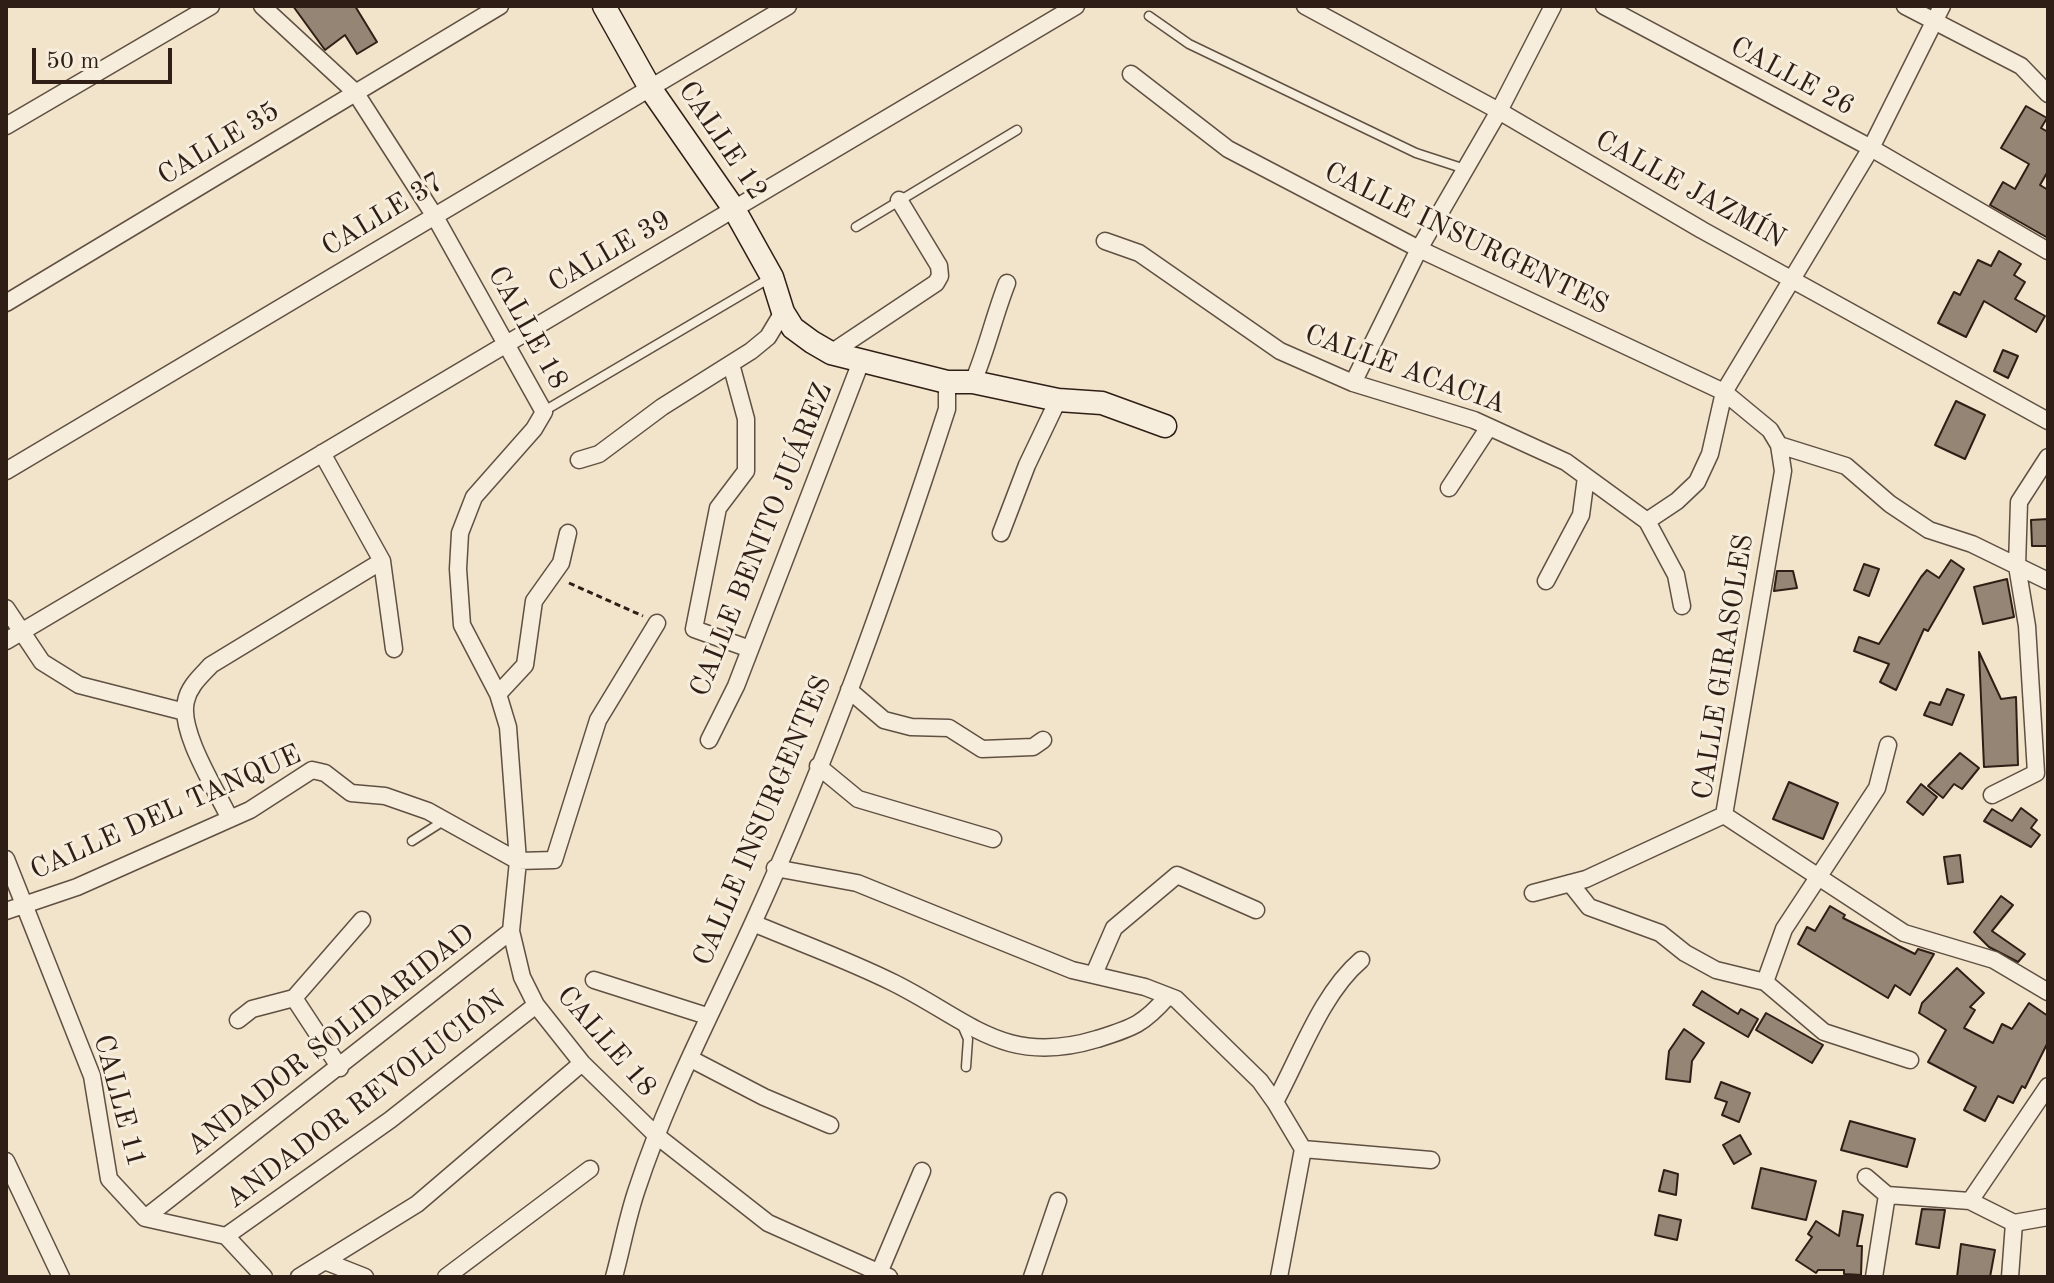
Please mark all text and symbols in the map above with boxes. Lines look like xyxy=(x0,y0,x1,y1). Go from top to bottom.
street label: CALLE 26 xyxy=(1724,30,1860,124)
scale bar xyxy=(36,32,176,82)
text: 50 m xyxy=(46,50,100,74)
street label: CALLE 12 xyxy=(670,75,774,207)
street label: CALLE 35 xyxy=(152,95,286,193)
street label: CALLE JAZMÍN xyxy=(1589,124,1791,256)
street label: CALLE INSURGENTES xyxy=(1318,155,1614,323)
street label: CALLE 37 xyxy=(316,166,450,264)
street label: CALLE 39 xyxy=(543,203,677,301)
street label: CALLE 18 xyxy=(479,260,575,396)
street label: CALLE ACACIA xyxy=(1300,318,1510,422)
street label: CALLE BENITO JUÁREZ xyxy=(684,378,840,702)
street label: CALLE GIRASOLES xyxy=(1686,532,1762,802)
street label: CALLE INSURGENTES xyxy=(687,671,839,971)
street label: CALLE DEL TANQUE xyxy=(26,738,306,888)
street label: ANDADOR SOLIDARIDAD xyxy=(180,917,482,1163)
street label: CALLE 18 xyxy=(549,980,663,1104)
street label: ANDADOR REVOLUCIÓN xyxy=(219,984,513,1216)
street label: CALLE 11 xyxy=(85,1031,153,1171)

